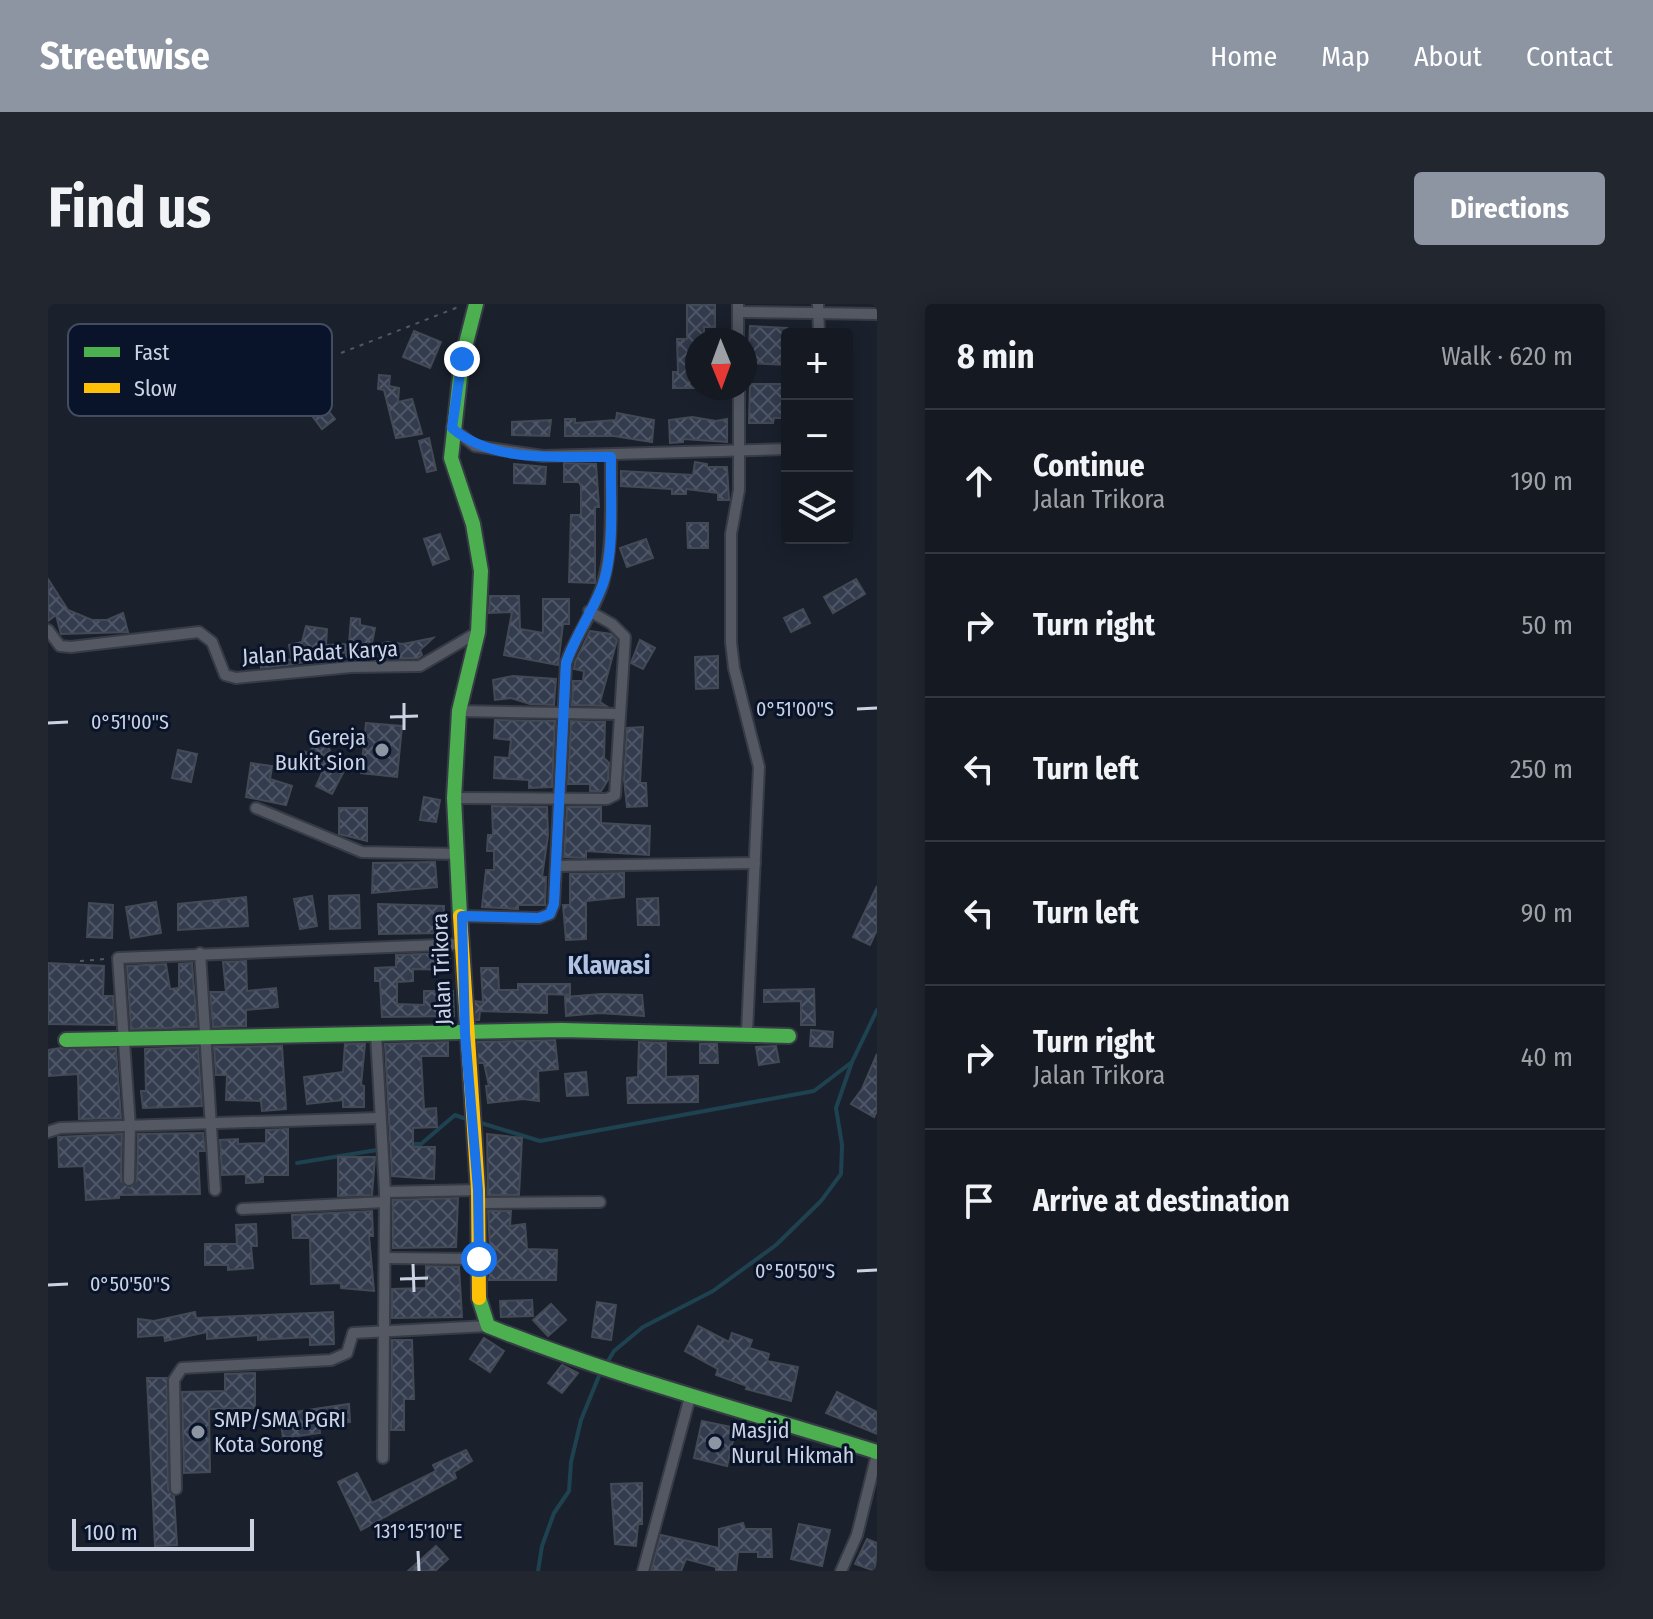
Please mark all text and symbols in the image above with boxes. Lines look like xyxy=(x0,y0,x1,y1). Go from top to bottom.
text: Streetwise xyxy=(40,33,210,79)
text: Home xyxy=(1210,40,1277,73)
text: Map xyxy=(1321,40,1370,73)
text: About xyxy=(1414,40,1482,73)
text: Contact xyxy=(1526,40,1613,73)
button: Directions xyxy=(1414,172,1605,245)
text: Find us xyxy=(48,175,211,242)
legend xyxy=(68,324,332,416)
north arrow xyxy=(685,328,757,400)
map controls xyxy=(781,328,853,544)
button: + xyxy=(781,328,853,400)
text: 8 min xyxy=(957,336,1035,377)
text: Fast xyxy=(134,339,170,366)
route end xyxy=(444,341,480,377)
text: Walk · 620 m xyxy=(1441,341,1573,372)
text: Slow xyxy=(134,375,177,402)
button: − xyxy=(781,400,853,472)
text: Continue xyxy=(1033,448,1145,484)
icon: ahead xyxy=(957,459,1001,503)
text: 190 m xyxy=(1511,466,1573,497)
button: layers xyxy=(781,472,853,544)
text: Jalan Trikora xyxy=(1033,484,1165,515)
icon: right xyxy=(957,603,1001,647)
text: Turn right xyxy=(1033,607,1155,643)
text: 50 m xyxy=(1521,610,1573,641)
street label: Jalan Padat Karya xyxy=(241,635,399,670)
text: 0°51'00"S xyxy=(756,697,834,721)
text: 0°51'00"S xyxy=(91,710,169,734)
place label: Gereja Bukit Sion xyxy=(275,724,366,776)
marker: Gereja Bukit Sion xyxy=(373,741,391,759)
icon: left xyxy=(957,747,1001,791)
text: Turn left xyxy=(1033,751,1139,787)
text: 250 m xyxy=(1510,754,1573,785)
icon: left xyxy=(957,891,1001,935)
text: Turn left xyxy=(1033,895,1139,931)
text: 90 m xyxy=(1521,898,1573,929)
street label: Jalan Trikora xyxy=(426,913,457,1025)
district label: Klawasi xyxy=(567,950,651,981)
text: Turn right xyxy=(1033,1024,1155,1060)
icon: right xyxy=(957,1035,1001,1079)
text: 40 m xyxy=(1521,1042,1573,1073)
text: Jalan Trikora xyxy=(1033,1060,1165,1091)
icon: arrive xyxy=(957,1179,1001,1223)
text: Arrive at destination xyxy=(1033,1183,1290,1219)
route start xyxy=(461,1241,497,1277)
text: 0°50'50"S xyxy=(755,1259,835,1283)
text: 0°50'50"S xyxy=(90,1272,170,1296)
place label: SMP/SMA PGRI Kota Sorong xyxy=(214,1406,346,1458)
place label: Masjid Nurul Hikmah xyxy=(731,1417,854,1469)
marker: SMP/SMA PGRI Kota Sorong xyxy=(189,1423,207,1441)
marker: Masjid Nurul Hikmah xyxy=(706,1434,724,1452)
scale bar xyxy=(72,1515,254,1551)
text: 100 m xyxy=(84,1519,138,1546)
text: 131°15'10"E xyxy=(374,1519,462,1543)

